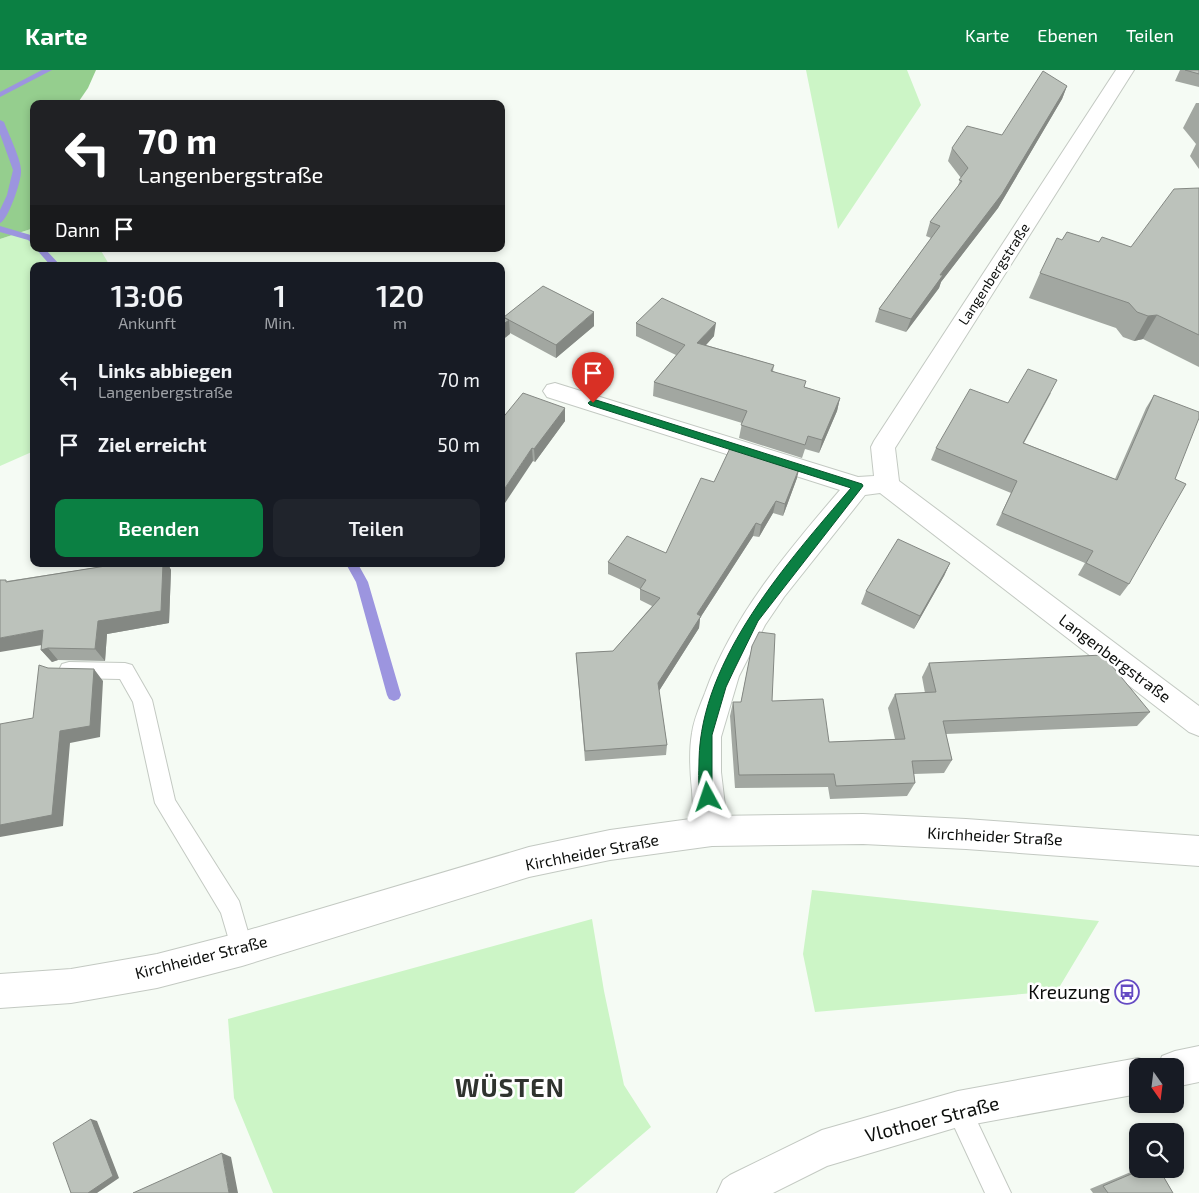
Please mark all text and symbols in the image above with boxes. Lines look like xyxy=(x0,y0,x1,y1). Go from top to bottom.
text: Karte xyxy=(25,21,88,50)
text: Karte xyxy=(965,24,1009,46)
text: Ebenen xyxy=(1037,24,1098,46)
text: Teilen xyxy=(1126,24,1174,46)
text: 70 m xyxy=(138,119,217,161)
icon: left xyxy=(55,120,120,185)
text: Langenbergstraße xyxy=(138,161,323,187)
icon: arrive xyxy=(110,215,138,243)
text: Dann xyxy=(55,218,100,241)
street label: Langenbergstraße xyxy=(954,220,1033,328)
text: 13:06 xyxy=(111,277,184,313)
text: 1 xyxy=(273,277,286,313)
text: 120 xyxy=(376,277,424,313)
text: Ankunft xyxy=(118,313,176,332)
text: Min. xyxy=(264,313,295,332)
text: m xyxy=(393,313,407,332)
pin xyxy=(572,352,614,403)
text: Links abbiegen xyxy=(98,359,232,382)
icon: arrive xyxy=(579,359,607,387)
icon: left xyxy=(55,366,83,394)
text: 70 m xyxy=(438,368,480,391)
text: Langenbergstraße xyxy=(98,382,233,401)
icon: arrive xyxy=(55,431,83,459)
text: Ziel erreicht xyxy=(98,433,207,456)
text: 50 m xyxy=(437,433,480,456)
button: Beenden xyxy=(55,499,263,557)
button: Teilen xyxy=(273,499,480,557)
street label: Langenbergstraße xyxy=(1056,609,1175,706)
position arrow xyxy=(681,770,733,822)
street label: Kirchheider Straße xyxy=(927,822,1063,849)
street label: Kirchheider Straße xyxy=(524,829,660,874)
street label: Kirchheider Straße xyxy=(133,931,269,982)
bus stop icon: Kreuzung xyxy=(1114,979,1140,1005)
place label: Kreuzung xyxy=(1028,980,1110,1003)
north arrow xyxy=(1129,1058,1184,1112)
map controls xyxy=(1129,1058,1184,1178)
district label: WÜSTEN xyxy=(455,1072,565,1102)
street label: Vlothoer Straße xyxy=(862,1091,1001,1146)
button: search xyxy=(1129,1123,1184,1178)

